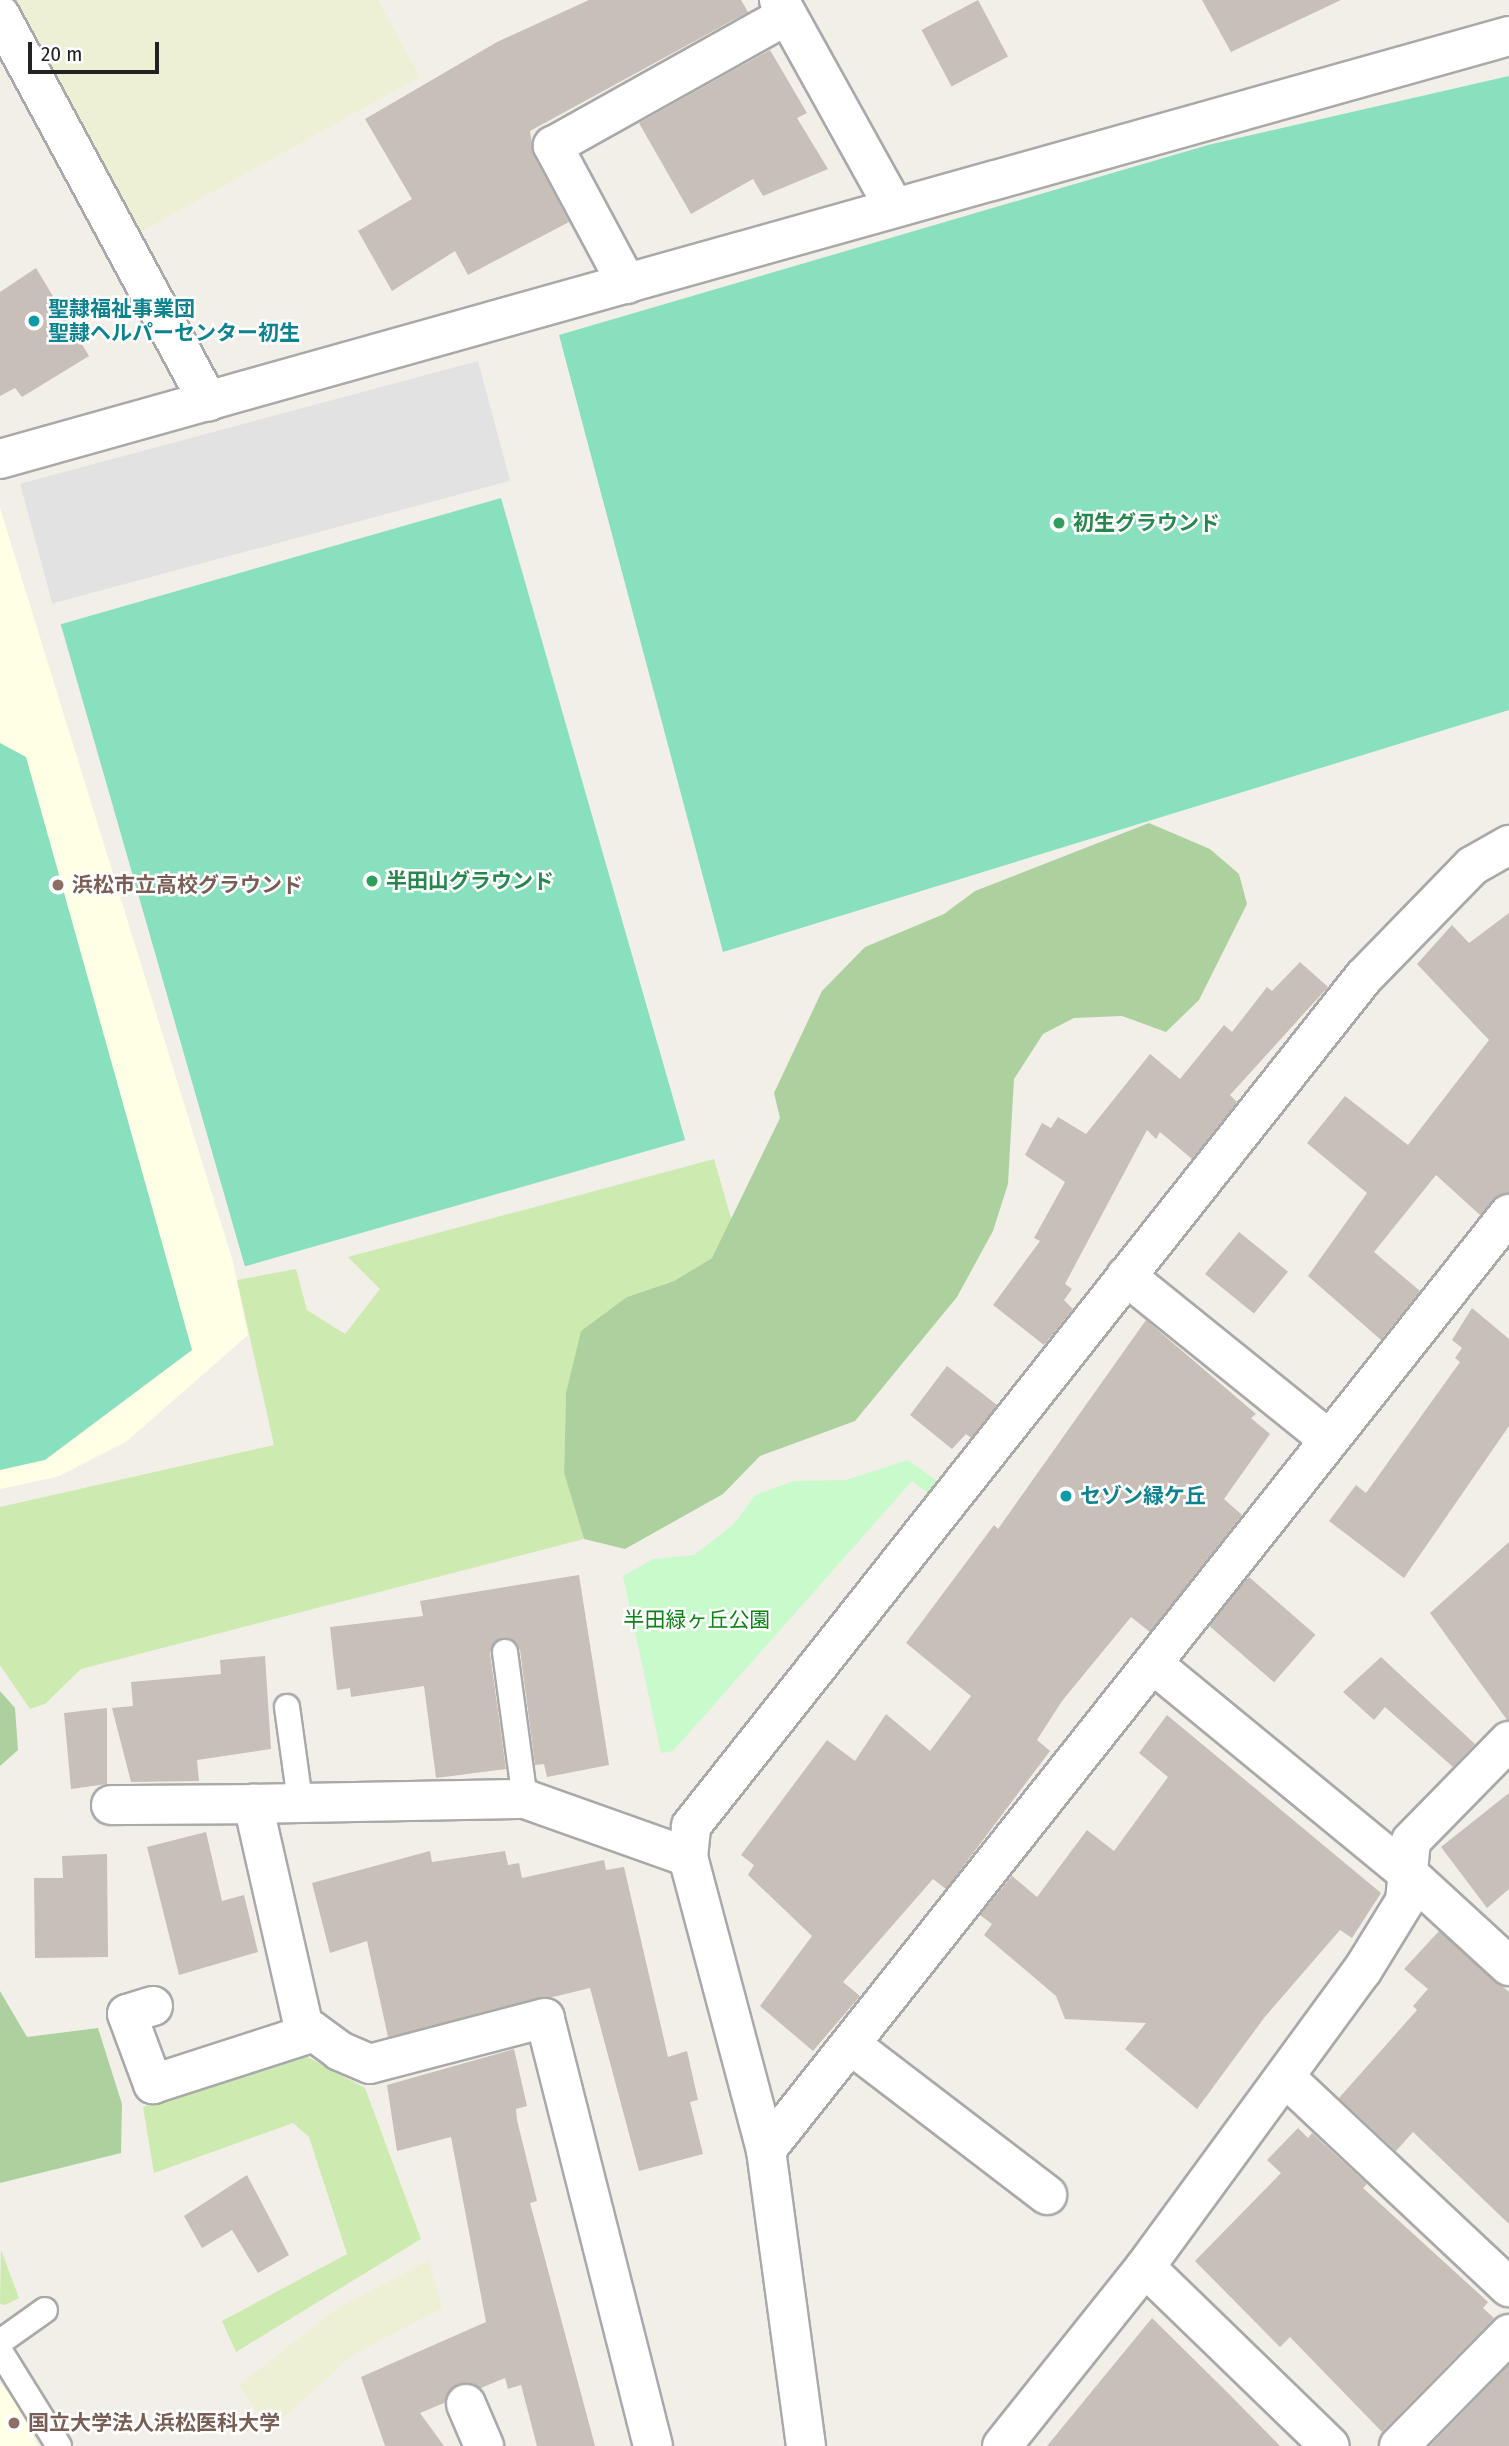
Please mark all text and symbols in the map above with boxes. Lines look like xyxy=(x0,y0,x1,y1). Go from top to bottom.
scale bar xyxy=(32,28,163,72)
text: 20 m xyxy=(41,41,82,67)
place label: 聖隷福祉事業団 聖隷ヘルパーセンター初生 xyxy=(48,296,300,346)
marker: 聖隷福祉事業団 聖隷ヘルパーセンター初生 xyxy=(26,313,42,329)
place label: 初生グラウンド xyxy=(1073,510,1220,536)
marker: 初生グラウンド xyxy=(1051,515,1067,531)
place label: 半田山グラウンド xyxy=(386,868,554,894)
place label: 浜松市立高校グラウンド xyxy=(72,872,303,898)
marker: 半田山グラウンド xyxy=(364,873,380,889)
marker: 浜松市立高校グラウンド xyxy=(50,877,66,893)
place label: セゾン緑ケ丘 xyxy=(1080,1483,1206,1509)
marker: セゾン緑ケ丘 xyxy=(1058,1488,1074,1504)
park label: 半田緑ヶ丘公園 xyxy=(624,1607,770,1633)
place label: 国立大学法人浜松医科大学 xyxy=(28,2410,280,2436)
marker: 国立大学法人浜松医科大学 xyxy=(6,2415,22,2431)

